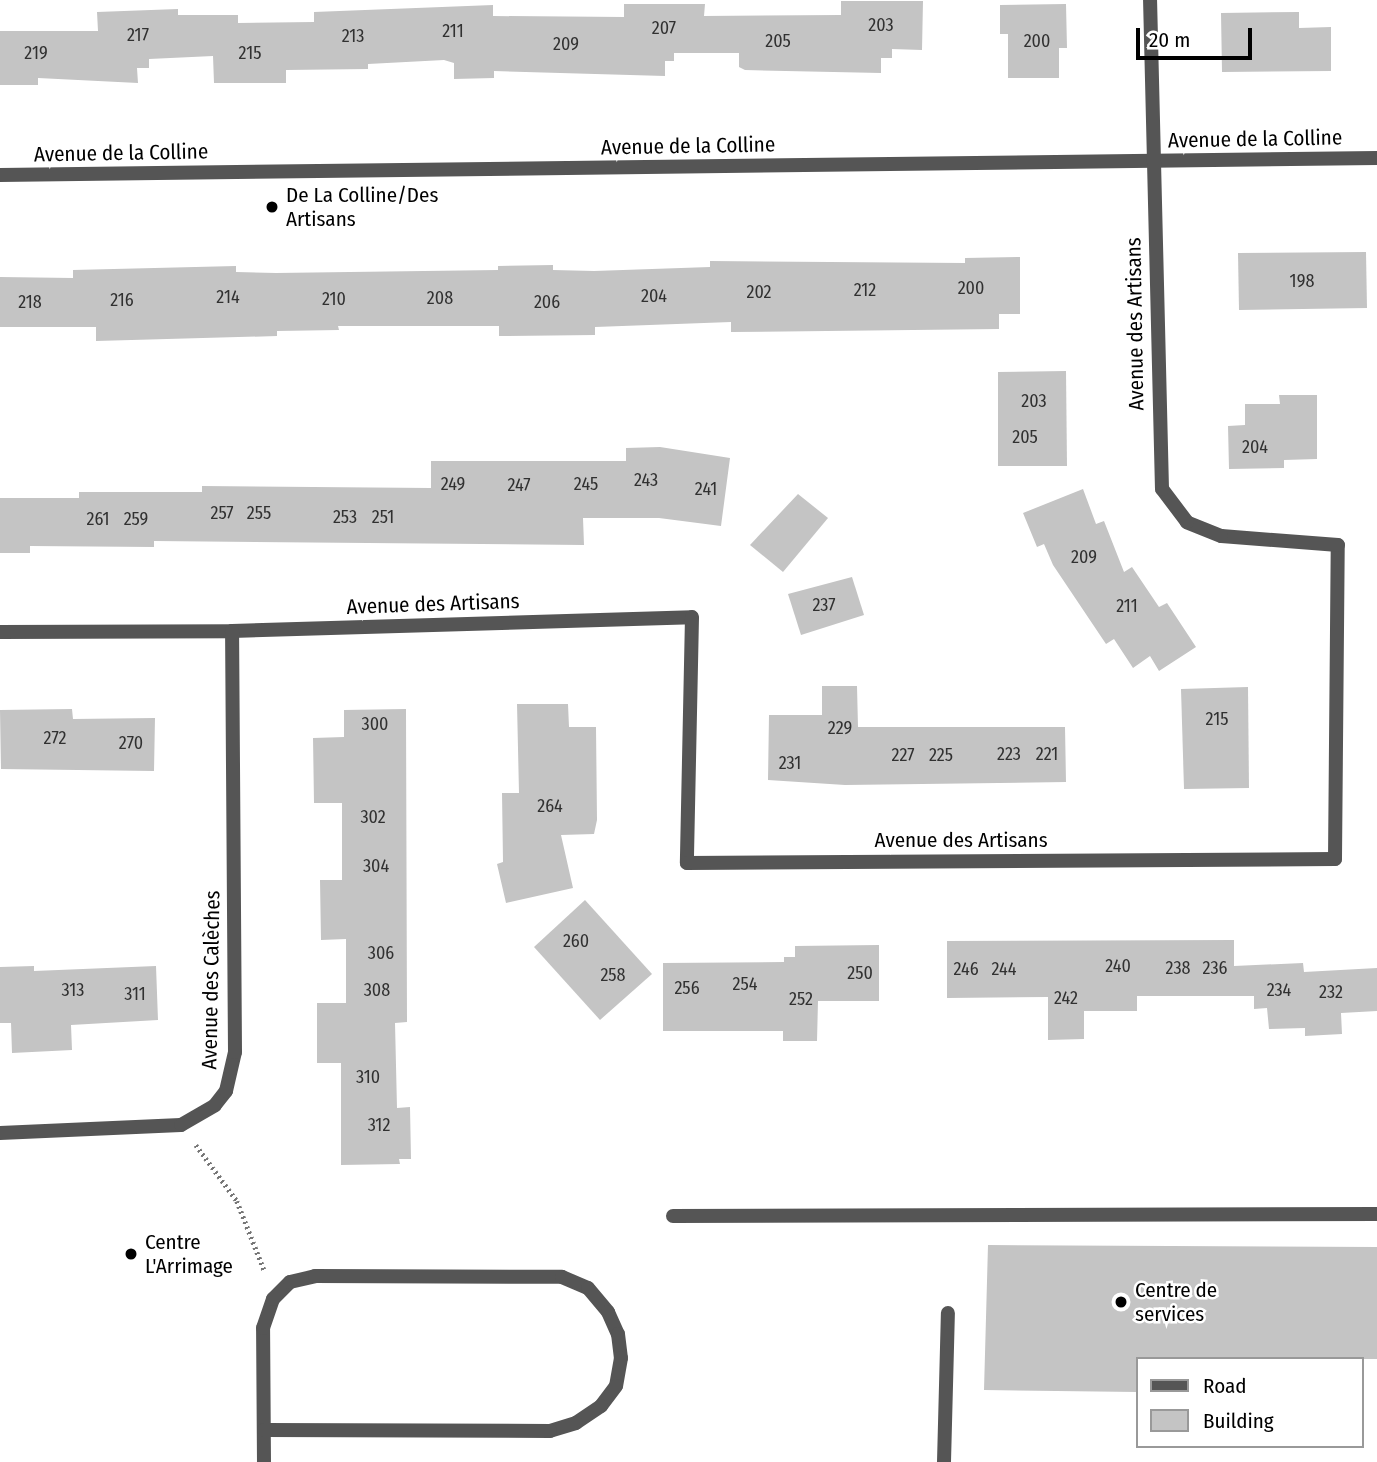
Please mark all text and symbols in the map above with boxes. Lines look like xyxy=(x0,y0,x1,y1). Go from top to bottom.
house number: 203 xyxy=(868,14,894,36)
scale bar xyxy=(1139,14,1254,58)
house number: 207 xyxy=(652,17,676,39)
house number: 211 xyxy=(442,20,464,42)
house number: 217 xyxy=(127,24,149,46)
house number: 213 xyxy=(342,25,364,47)
text: 20 m xyxy=(1149,27,1190,53)
house number: 205 xyxy=(765,30,791,52)
house number: 200 xyxy=(1024,30,1050,52)
house number: 209 xyxy=(553,33,579,55)
house number: 219 xyxy=(24,42,48,64)
house number: 215 xyxy=(239,42,261,64)
street label: Avenue de la Colline xyxy=(1168,125,1342,153)
street label: Avenue de la Colline xyxy=(601,132,775,160)
street label: Avenue de la Colline xyxy=(34,139,208,167)
place label: De La Colline/Des Artisans xyxy=(286,182,438,232)
marker: De La Colline/Des Artisans xyxy=(264,199,280,215)
street label: Avenue des Artisans xyxy=(1121,237,1149,411)
house number: 198 xyxy=(1290,270,1314,292)
house number: 200 xyxy=(958,277,984,299)
house number: 212 xyxy=(854,279,876,301)
house number: 202 xyxy=(746,281,772,303)
house number: 204 xyxy=(641,285,667,307)
house number: 214 xyxy=(216,286,240,308)
house number: 208 xyxy=(427,287,453,309)
house number: 210 xyxy=(322,288,346,310)
house number: 216 xyxy=(110,289,134,311)
house number: 218 xyxy=(18,291,42,313)
house number: 206 xyxy=(534,291,560,313)
house number: 203 xyxy=(1021,390,1047,412)
house number: 205 xyxy=(1012,426,1038,448)
house number: 204 xyxy=(1242,436,1268,458)
house number: 243 xyxy=(634,469,658,491)
house number: 249 xyxy=(441,473,465,495)
house number: 245 xyxy=(574,473,598,495)
house number: 247 xyxy=(507,474,531,496)
house number: 241 xyxy=(695,478,717,500)
house number: 257 xyxy=(210,502,234,524)
house number: 255 xyxy=(247,502,271,524)
house number: 253 xyxy=(333,506,357,528)
house number: 251 xyxy=(372,506,394,528)
house number: 261 xyxy=(86,508,110,530)
house number: 259 xyxy=(124,508,148,530)
house number: 209 xyxy=(1071,546,1097,568)
street label: Avenue des Artisans xyxy=(346,588,520,620)
house number: 237 xyxy=(812,594,836,616)
house number: 211 xyxy=(1116,595,1138,617)
house number: 215 xyxy=(1206,708,1228,730)
house number: 300 xyxy=(362,713,388,735)
house number: 229 xyxy=(828,717,852,739)
house number: 272 xyxy=(44,727,66,749)
house number: 270 xyxy=(119,732,143,754)
house number: 223 xyxy=(997,743,1021,765)
house number: 221 xyxy=(1036,743,1058,765)
house number: 227 xyxy=(891,744,915,766)
house number: 225 xyxy=(929,744,953,766)
house number: 231 xyxy=(779,752,801,774)
house number: 264 xyxy=(537,795,563,817)
house number: 302 xyxy=(360,806,386,828)
street label: Avenue des Artisans xyxy=(874,827,1048,853)
house number: 304 xyxy=(363,855,389,877)
street label: Avenue des Calèches xyxy=(197,890,225,1070)
house number: 260 xyxy=(563,930,589,952)
house number: 306 xyxy=(368,942,394,964)
house number: 240 xyxy=(1105,955,1131,977)
house number: 238 xyxy=(1165,957,1191,979)
house number: 236 xyxy=(1203,957,1227,979)
house number: 246 xyxy=(953,958,979,980)
house number: 244 xyxy=(991,958,1017,980)
house number: 250 xyxy=(847,962,873,984)
house number: 258 xyxy=(600,964,626,986)
house number: 254 xyxy=(733,973,757,995)
house number: 256 xyxy=(674,977,700,999)
house number: 313 xyxy=(62,979,84,1001)
house number: 308 xyxy=(364,979,390,1001)
house number: 234 xyxy=(1267,979,1291,1001)
house number: 232 xyxy=(1319,981,1343,1003)
house number: 311 xyxy=(124,983,146,1005)
house number: 242 xyxy=(1054,987,1078,1009)
house number: 252 xyxy=(789,988,813,1010)
house number: 310 xyxy=(356,1066,380,1088)
house number: 312 xyxy=(368,1114,390,1136)
place label: Centre L'Arrimage xyxy=(145,1229,233,1279)
marker: Centre L'Arrimage xyxy=(123,1246,139,1262)
place label: Centre de services xyxy=(1135,1277,1217,1327)
marker: Centre de services xyxy=(1113,1294,1129,1310)
legend xyxy=(1136,1357,1363,1448)
text: Road xyxy=(1203,1373,1247,1399)
text: Building xyxy=(1203,1408,1274,1434)

